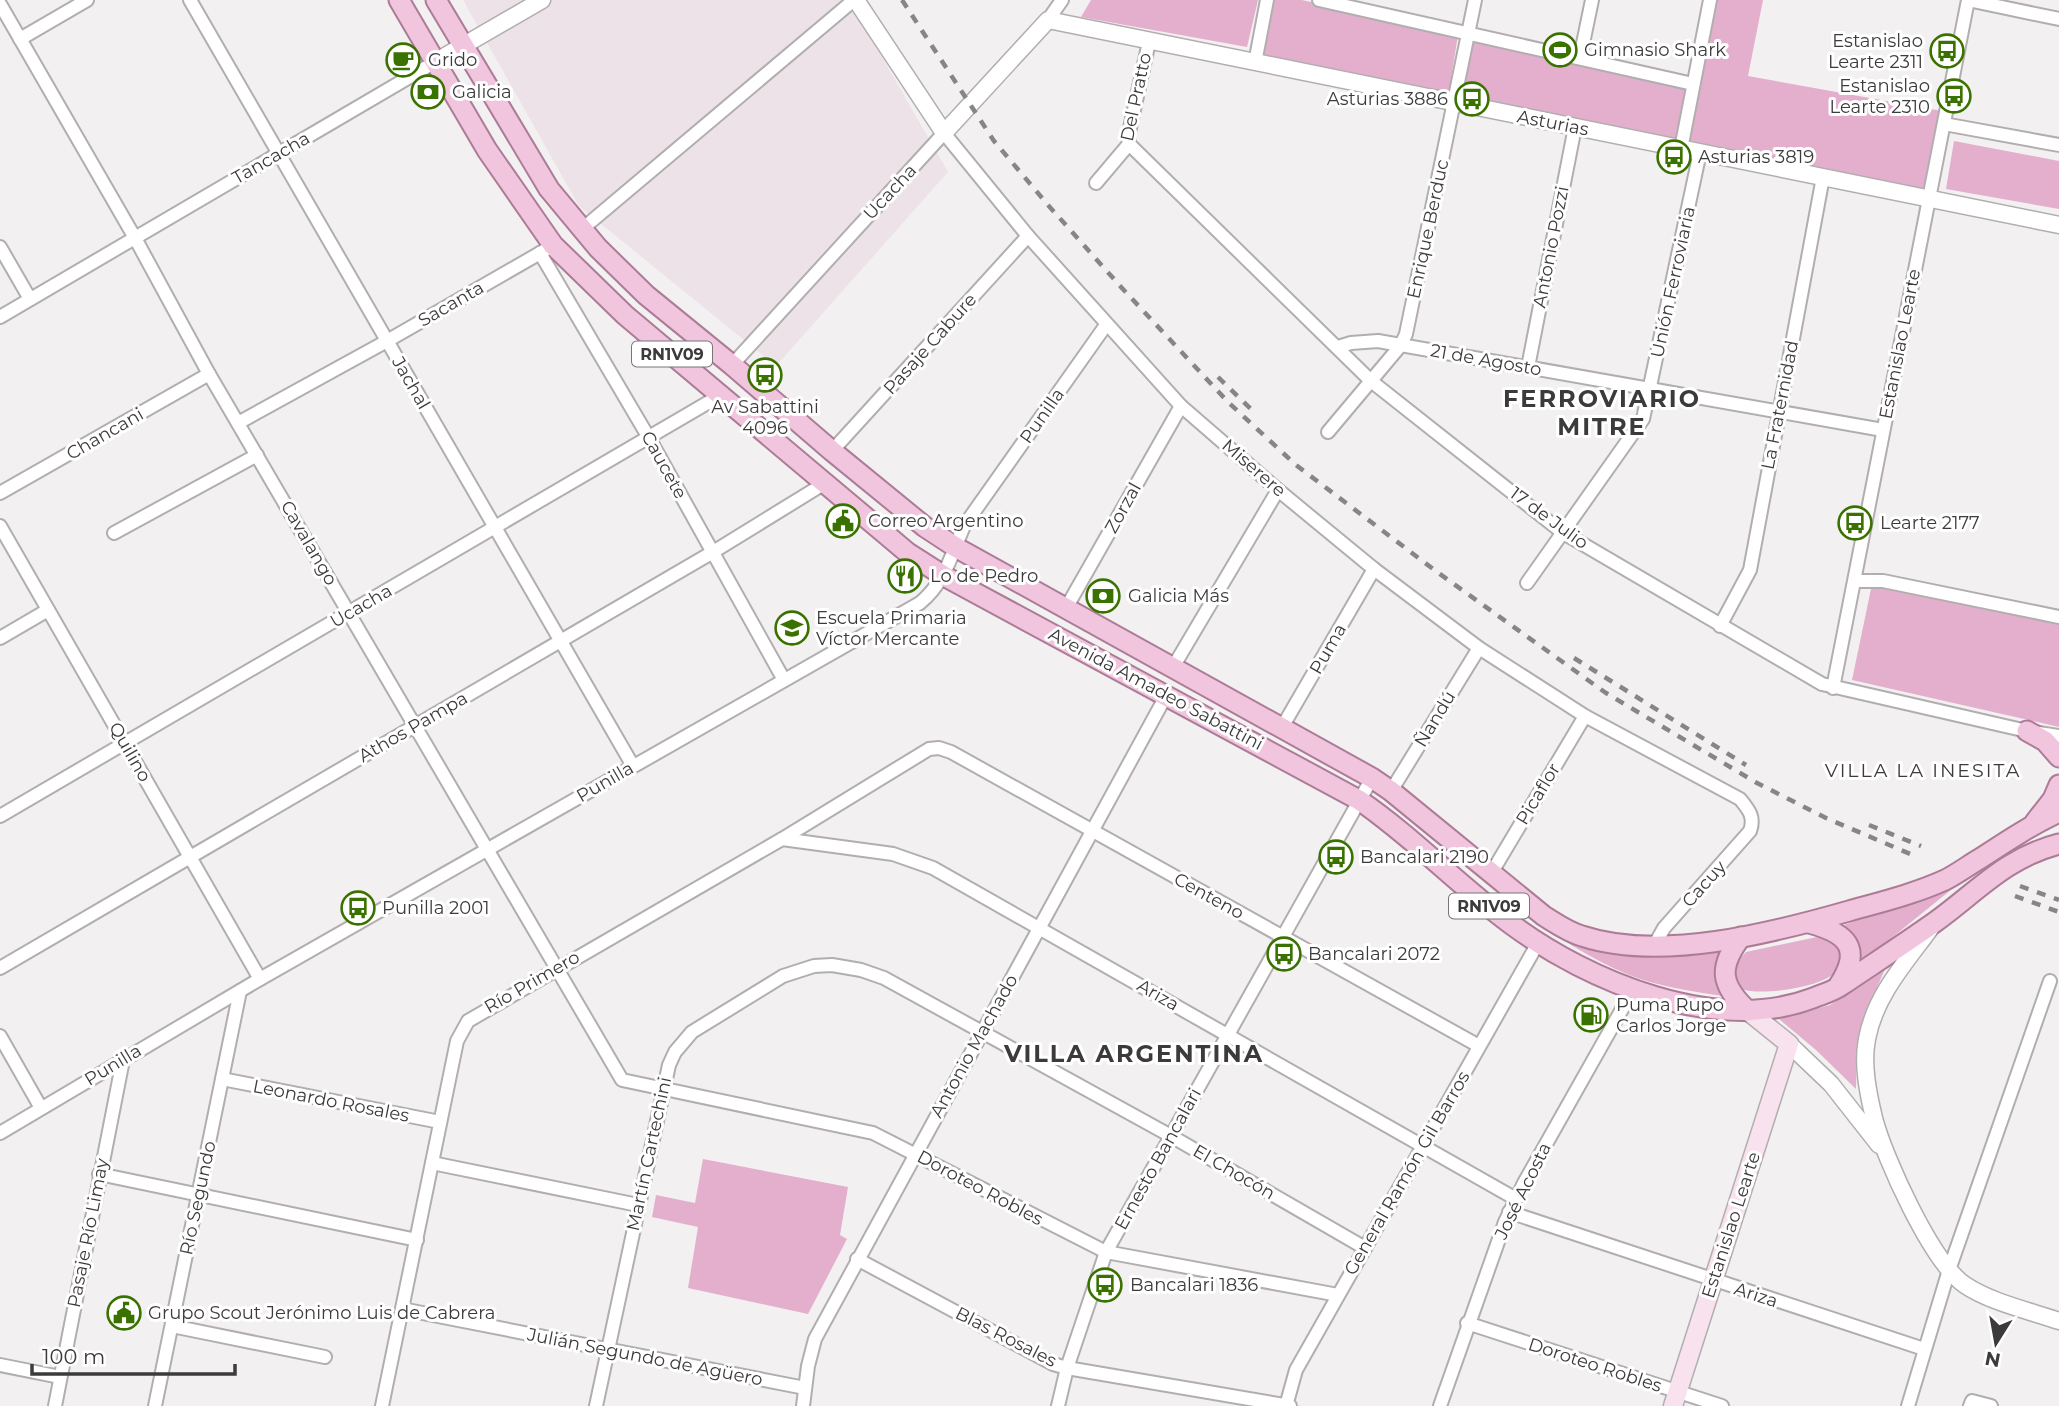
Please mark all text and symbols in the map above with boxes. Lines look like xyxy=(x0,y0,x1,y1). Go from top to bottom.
place label: Estanislao Learte 2311 xyxy=(1828,30,1923,73)
sports icon: Gimnasio Shark xyxy=(1541,31,1579,69)
bus stop icon: Estanislao Learte 2311 xyxy=(1928,32,1966,70)
place label: Gimnasio Shark xyxy=(1584,39,1726,61)
cafe icon: Grido xyxy=(384,41,422,79)
place label: Grido xyxy=(428,49,477,71)
street label: Del Pratto xyxy=(1116,51,1156,143)
bank icon: Galicia xyxy=(409,73,447,111)
place label: Estanislao Learte 2310 xyxy=(1829,75,1930,118)
bus stop icon: Estanislao Learte 2310 xyxy=(1935,77,1973,115)
bus stop icon: Asturias 3886 xyxy=(1453,80,1491,118)
place label: Galicia xyxy=(452,81,512,103)
place label: Asturias 3886 xyxy=(1327,88,1448,110)
street label: Asturias xyxy=(1515,105,1591,141)
street label: Tancacha xyxy=(228,127,314,189)
bus stop icon: Asturias 3819 xyxy=(1655,138,1693,176)
place label: Asturias 3819 xyxy=(1698,146,1814,168)
street label: Enrique Berduc xyxy=(1402,157,1454,301)
street label: Ucacha xyxy=(859,160,921,224)
street label: Antonio Pozzi xyxy=(1528,184,1574,310)
street label: Unión Ferroviaria xyxy=(1646,204,1700,360)
street label: Estanislao Learte xyxy=(1875,267,1925,421)
street label: Sacanta xyxy=(414,276,488,332)
street label: Pasaje Cabure xyxy=(879,289,981,399)
street label: La Fraternidad xyxy=(1757,338,1803,472)
street label: 21 de Agosto xyxy=(1429,339,1543,381)
road number: RN1V09 xyxy=(632,342,712,366)
street label: Jachal xyxy=(387,352,435,413)
bus stop icon: Av Sabattini 4096 xyxy=(746,356,784,394)
street label: Punilla xyxy=(1015,384,1069,448)
district label: FERROVIARIO MITRE xyxy=(1503,384,1701,441)
place label: Av Sabattini 4096 xyxy=(711,396,819,439)
street label: Chancani xyxy=(62,403,148,465)
street label: Caucete xyxy=(636,427,692,503)
street label: Miserere xyxy=(1218,434,1291,502)
street label: Zorzal xyxy=(1100,479,1146,537)
street label: 17 de Julio xyxy=(1505,482,1593,554)
street label: Cavalango xyxy=(276,497,342,589)
public building icon: Correo Argentino xyxy=(824,502,862,540)
bus stop icon: Learte 2177 xyxy=(1836,504,1874,542)
place label: Correo Argentino xyxy=(868,510,1023,532)
place label: Learte 2177 xyxy=(1880,512,1980,534)
restaurant icon: Lo de Pedro xyxy=(886,557,924,595)
place label: Lo de Pedro xyxy=(930,565,1038,587)
bank icon: Galicia Más xyxy=(1084,577,1122,615)
street label: Ucacha xyxy=(326,580,396,632)
place label: Galicia Más xyxy=(1128,585,1229,607)
place label: Escuela Primaria Víctor Mercante xyxy=(816,607,967,650)
school or university icon: Escuela Primaria Víctor Mercante xyxy=(773,609,811,647)
street label: Puma xyxy=(1305,620,1351,678)
street label: Avenida Amadeo Sabattini xyxy=(1045,623,1267,755)
street label: Athos Pampa xyxy=(355,687,471,767)
street label: Ñandú xyxy=(1410,687,1460,751)
street label: Quilino xyxy=(104,718,156,786)
street label: Punilla xyxy=(573,757,637,807)
street label: Picaflor xyxy=(1511,759,1565,829)
district label: VILLA LA INESITA xyxy=(1825,759,2021,782)
bus stop icon: Bancalari 2190 xyxy=(1317,838,1355,876)
place label: Bancalari 2190 xyxy=(1360,846,1489,868)
street label: Cacuy xyxy=(1677,856,1731,912)
street label: Centeno xyxy=(1170,868,1248,924)
bus stop icon: Punilla 2001 xyxy=(339,889,377,927)
road number: RN1V09 xyxy=(1449,893,1529,918)
place label: Punilla 2001 xyxy=(382,897,490,919)
bus stop icon: Bancalari 2072 xyxy=(1265,935,1303,973)
place label: Bancalari 2072 xyxy=(1308,943,1440,965)
street label: Río Primero xyxy=(480,946,584,1018)
street label: Antonio Machado xyxy=(925,971,1023,1121)
street label: Ariza xyxy=(1133,974,1183,1016)
place label: Puma Rupo Carlos Jorge xyxy=(1616,994,1727,1037)
fuel station icon: Puma Rupo Carlos Jorge xyxy=(1572,996,1610,1034)
district label: VILLA ARGENTINA xyxy=(1003,1039,1264,1068)
street label: Punilla xyxy=(81,1040,145,1090)
street label: General Ramón Gil Barros xyxy=(1339,1067,1475,1279)
street label: Leonardo Rosales xyxy=(251,1075,411,1127)
street label: Martín Cartechini xyxy=(622,1075,676,1233)
street label: Ernesto Bancalari xyxy=(1110,1084,1206,1234)
street label: Río Segundo xyxy=(175,1139,221,1257)
street label: José Acosta xyxy=(1490,1139,1556,1244)
street label: El Chocón xyxy=(1189,1140,1279,1204)
street label: Doroteo Robles xyxy=(913,1146,1047,1231)
street label: Estanislao Learte xyxy=(1697,1149,1765,1301)
street label: Pasaje Río Limay xyxy=(63,1156,113,1310)
bus stop icon: Bancalari 1836 xyxy=(1086,1266,1124,1304)
place label: Bancalari 1836 xyxy=(1130,1274,1258,1296)
street label: Ariza xyxy=(1731,1278,1781,1312)
public building icon: Grupo Scout Jerónimo Luis de Cabrera xyxy=(105,1294,143,1332)
place label: Grupo Scout Jerónimo Luis de Cabrera xyxy=(148,1302,495,1324)
street label: Blas Rosales xyxy=(952,1302,1061,1372)
north arrow xyxy=(1961,1308,2031,1378)
street label: Julián Segundo de Agüero xyxy=(524,1323,765,1391)
scale bar xyxy=(32,1332,234,1376)
street label: Doroteo Robles xyxy=(1525,1333,1665,1397)
text: 100 m xyxy=(42,1344,105,1369)
text: N xyxy=(1983,1346,2003,1372)

